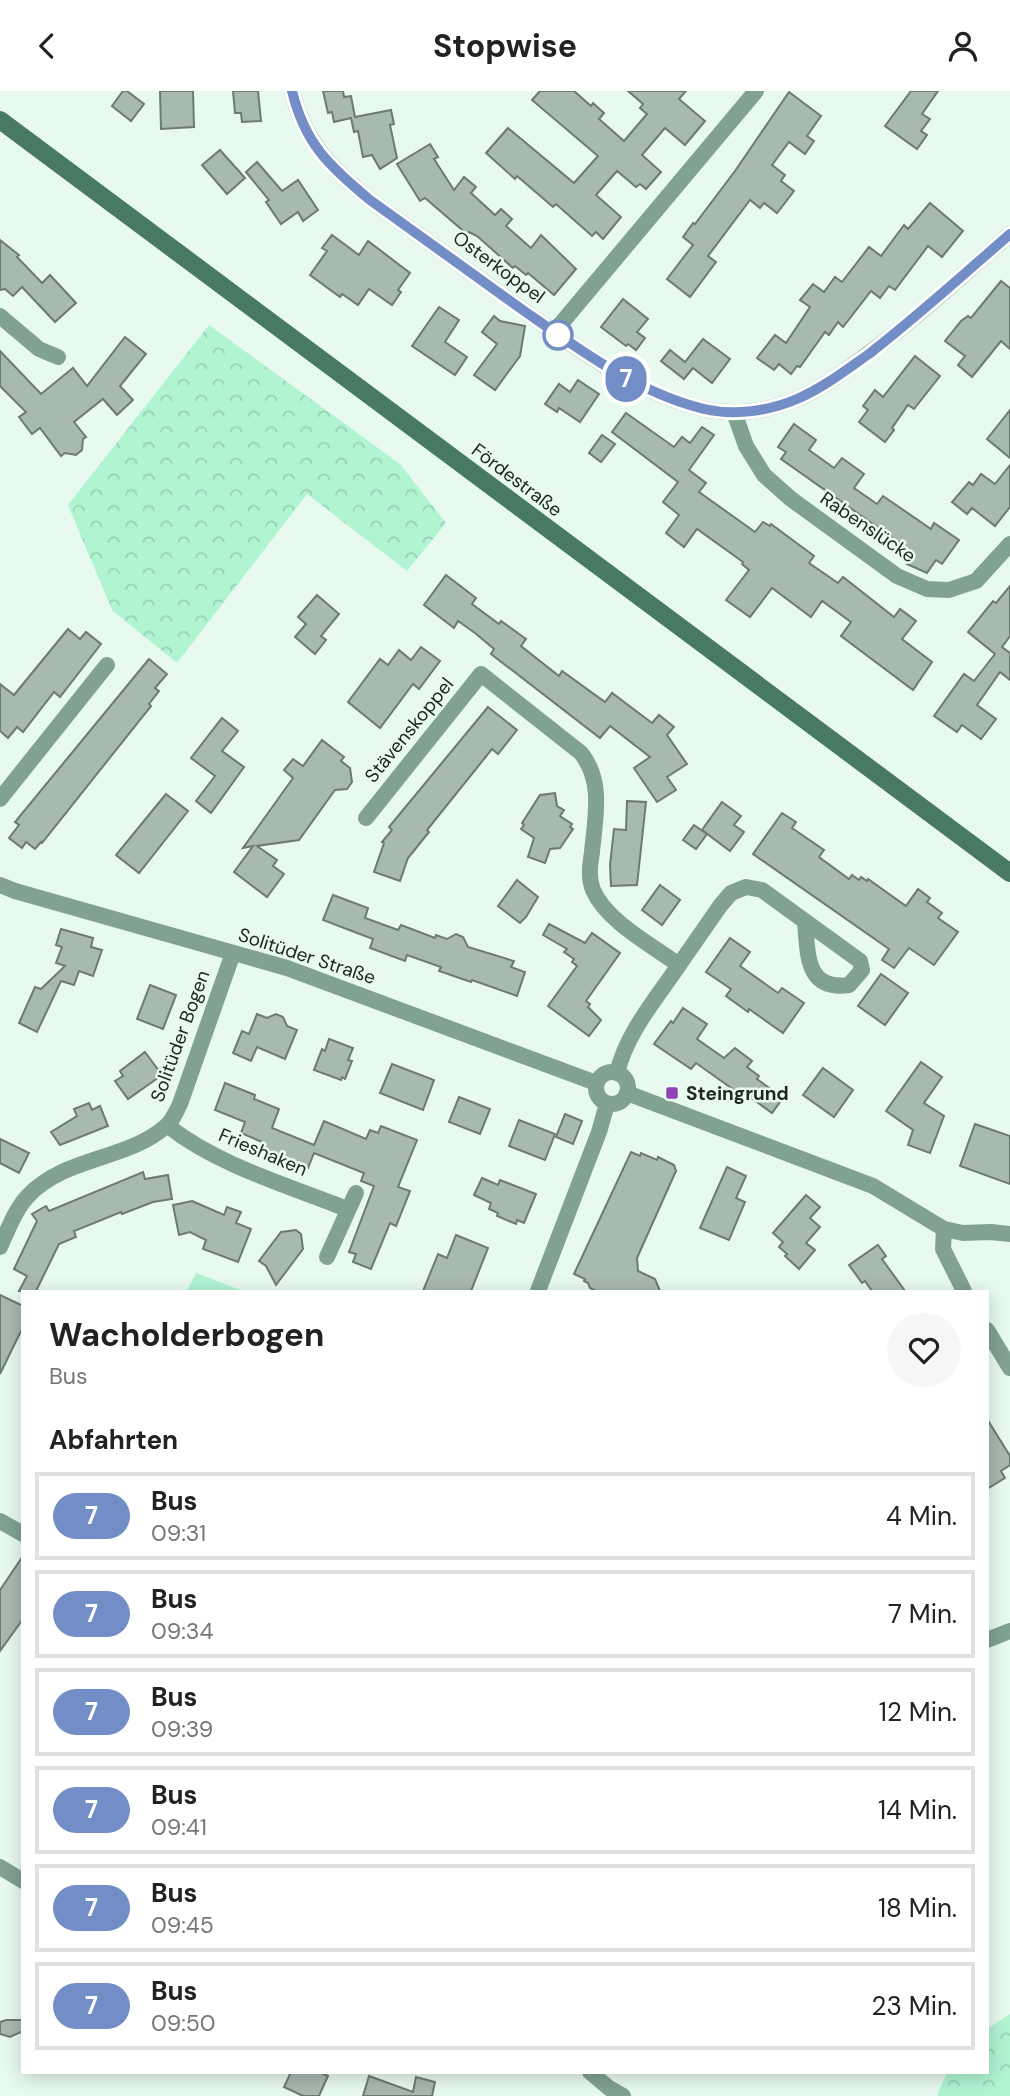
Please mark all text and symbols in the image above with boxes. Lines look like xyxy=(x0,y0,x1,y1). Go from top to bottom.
text: Stopwise xyxy=(433,25,577,67)
icon: back xyxy=(28,27,66,65)
icon: person xyxy=(944,27,982,65)
street label: Osterkoppel xyxy=(448,225,550,309)
unlabelled marker xyxy=(543,320,573,350)
line badge: 7 xyxy=(603,356,649,402)
text: 7 xyxy=(620,363,632,394)
street label: Fördestraße xyxy=(467,438,567,522)
street label: Rabenslücke xyxy=(815,486,921,568)
street label: Stävenskoppel xyxy=(359,672,459,788)
street label: Solitüder Straße xyxy=(235,922,379,990)
street label: Solitüder Bogen xyxy=(145,967,215,1105)
place label: Steingrund xyxy=(686,1081,789,1106)
marker: Steingrund xyxy=(664,1085,680,1101)
street label: Frieshaken xyxy=(215,1122,311,1182)
text: Wacholderbogen xyxy=(49,1313,324,1356)
button: heart xyxy=(887,1313,961,1387)
text: Bus xyxy=(49,1361,88,1391)
text: Abfahrten xyxy=(49,1423,178,1457)
text: Bus xyxy=(151,1484,197,1518)
text: 4 Min. xyxy=(886,1499,957,1533)
text: 7 xyxy=(85,1500,98,1531)
text: 09:31 xyxy=(151,1518,206,1548)
text: Bus xyxy=(151,1582,197,1616)
text: 7 Min. xyxy=(888,1597,957,1631)
text: 7 xyxy=(85,1598,98,1629)
text: 09:34 xyxy=(151,1616,213,1646)
text: Bus xyxy=(151,1680,197,1714)
text: 12 Min. xyxy=(879,1695,957,1729)
text: 7 xyxy=(85,1696,98,1727)
text: 09:39 xyxy=(151,1714,213,1744)
text: Bus xyxy=(151,1778,197,1812)
text: 14 Min. xyxy=(878,1793,957,1827)
text: 7 xyxy=(85,1794,98,1825)
text: 09:41 xyxy=(151,1812,207,1842)
text: Bus xyxy=(151,1876,197,1910)
text: 18 Min. xyxy=(878,1891,957,1925)
text: 7 xyxy=(85,1892,98,1923)
text: 09:45 xyxy=(151,1910,214,1940)
text: Bus xyxy=(151,1974,197,2008)
text: 23 Min. xyxy=(872,1989,957,2023)
text: 7 xyxy=(85,1990,98,2021)
text: 09:50 xyxy=(151,2008,216,2038)

